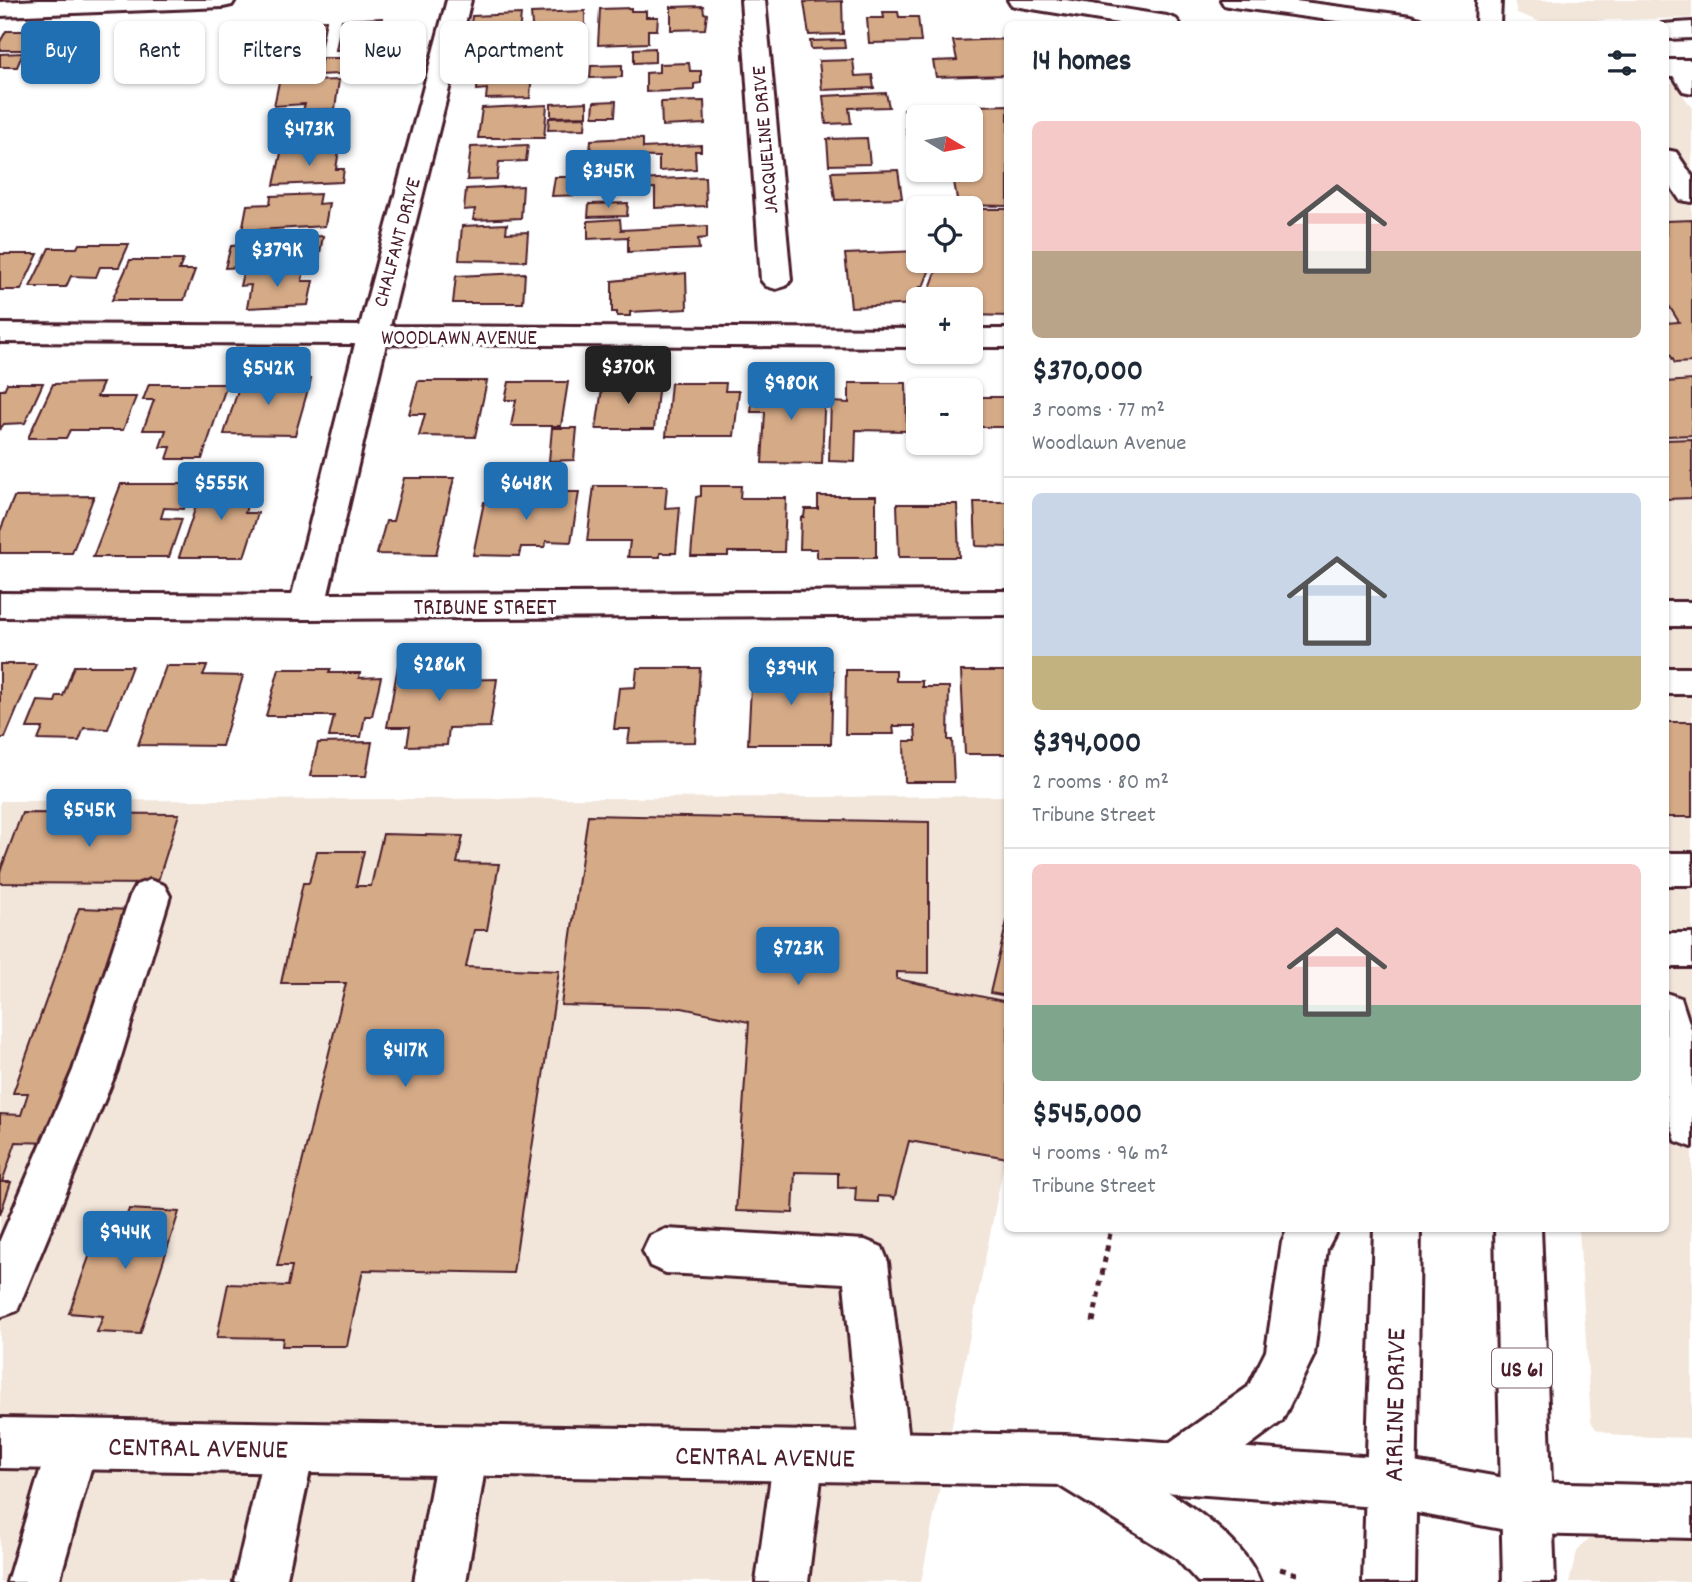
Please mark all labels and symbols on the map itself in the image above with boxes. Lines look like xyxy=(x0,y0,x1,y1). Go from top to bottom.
street label: JACQUELINE DRIVE xyxy=(746,64,788,215)
north arrow xyxy=(906,105,984,182)
pin: $473K xyxy=(260,108,358,168)
pin: $345K xyxy=(559,150,657,210)
street label: CHALFANT DRIVE xyxy=(367,174,431,311)
pin: $379K xyxy=(228,230,326,289)
street label: WOODLAWN AVENUE xyxy=(381,325,537,355)
pin: $370K xyxy=(579,346,677,406)
pin: $542K xyxy=(219,348,317,407)
pin: $980K xyxy=(742,362,840,422)
pin: $555K xyxy=(172,462,270,522)
pin: $648K xyxy=(477,462,575,522)
street label: TRIBUNE STREET xyxy=(413,592,557,626)
pin: $286K xyxy=(390,644,488,703)
pin: $394K xyxy=(742,648,840,707)
pin: $545K xyxy=(40,790,138,849)
pin: $723K xyxy=(749,928,847,987)
pin: $417K xyxy=(356,1030,454,1089)
pin: $944K xyxy=(76,1212,174,1271)
street label: AIRLINE DRIVE xyxy=(1377,1328,1419,1482)
road number: US 61 xyxy=(1492,1348,1552,1387)
street label: CENTRAL AVENUE xyxy=(108,1429,288,1473)
street label: CENTRAL AVENUE xyxy=(675,1438,855,1482)

